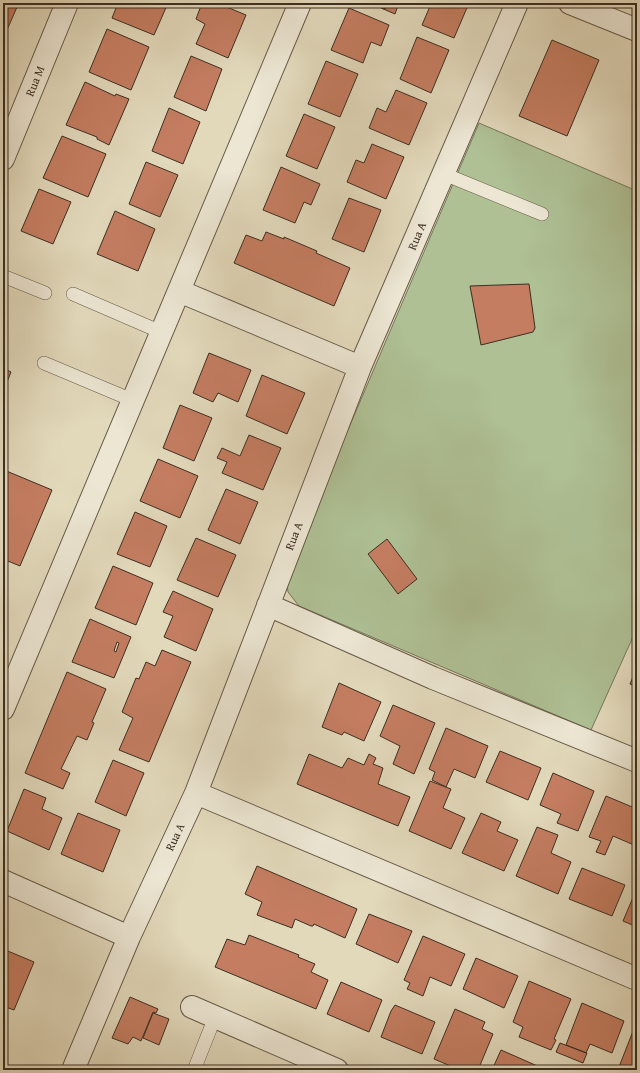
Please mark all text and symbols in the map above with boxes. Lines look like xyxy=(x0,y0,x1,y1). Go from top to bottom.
street label: Rua M xyxy=(21,63,48,99)
street label: Rua A xyxy=(403,218,430,252)
street label: Rua A xyxy=(280,519,307,552)
street label: Rua A xyxy=(161,819,189,854)

